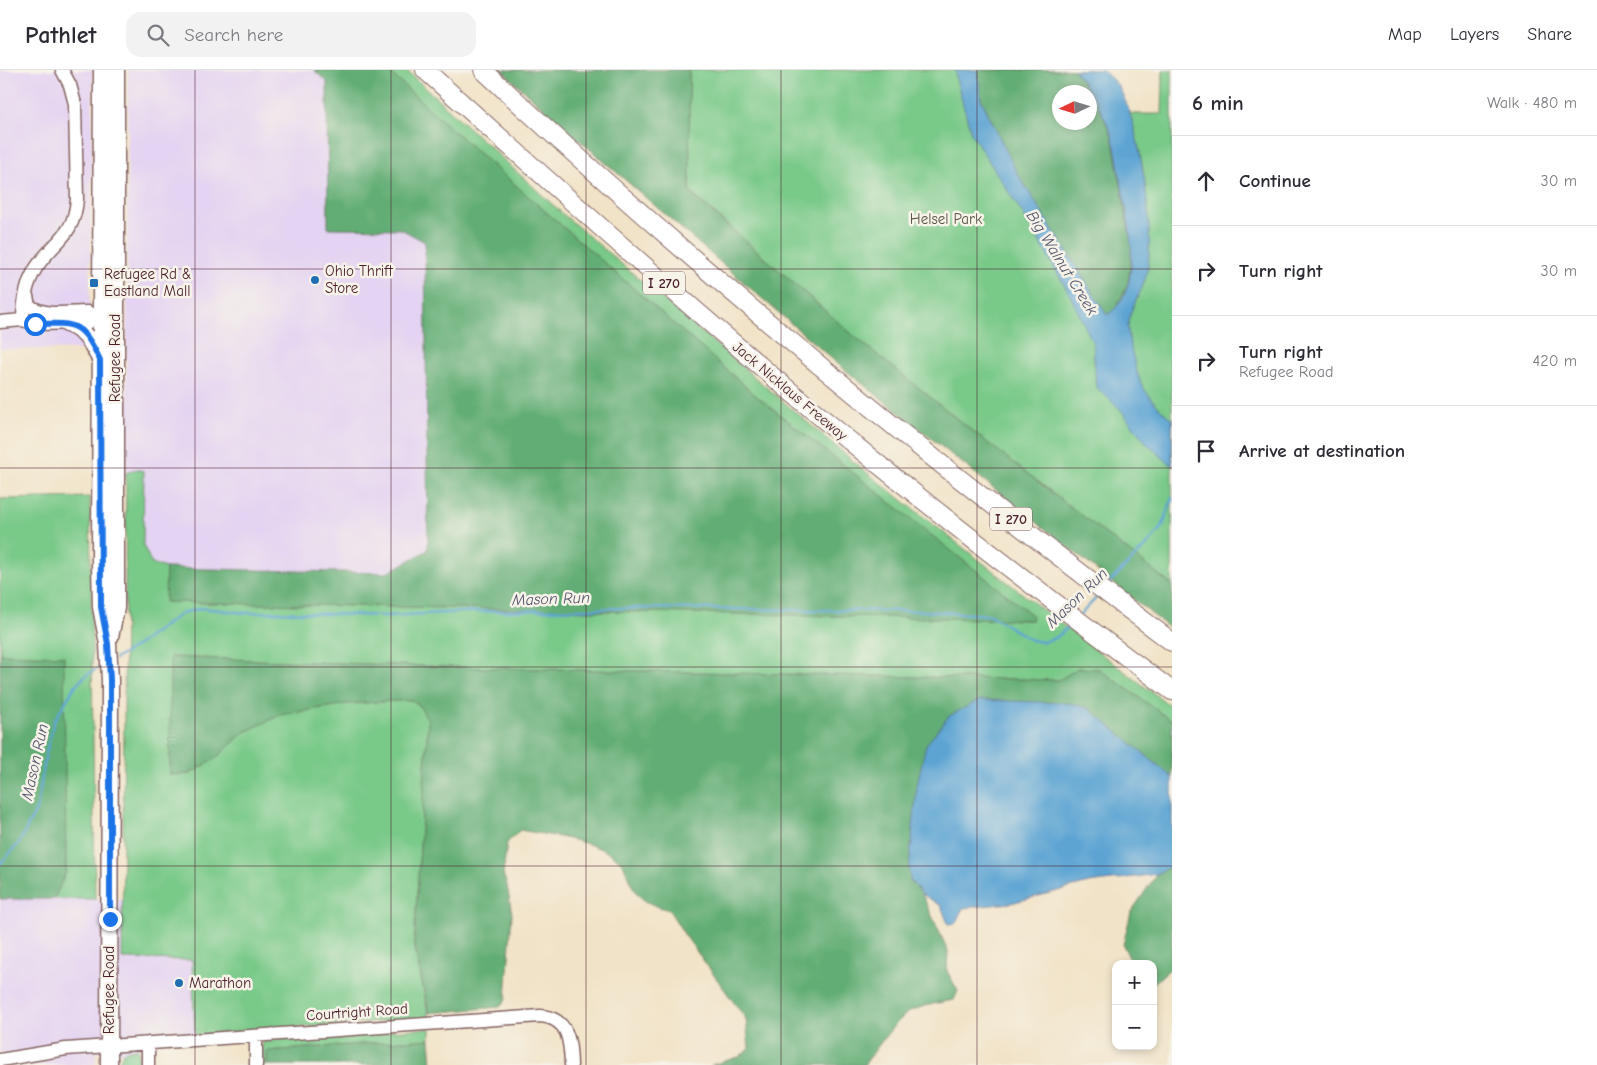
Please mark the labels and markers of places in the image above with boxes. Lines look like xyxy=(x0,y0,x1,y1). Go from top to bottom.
place label: Ohio Thrift Store xyxy=(325,262,393,297)
place label: Refugee Rd & Eastland Mall xyxy=(104,265,192,300)
marker: Ohio Thrift Store xyxy=(309,274,321,286)
marker: Refugee Rd & Eastland Mall xyxy=(88,277,100,289)
place label: Marathon xyxy=(189,974,251,992)
marker: Marathon xyxy=(173,977,185,989)

